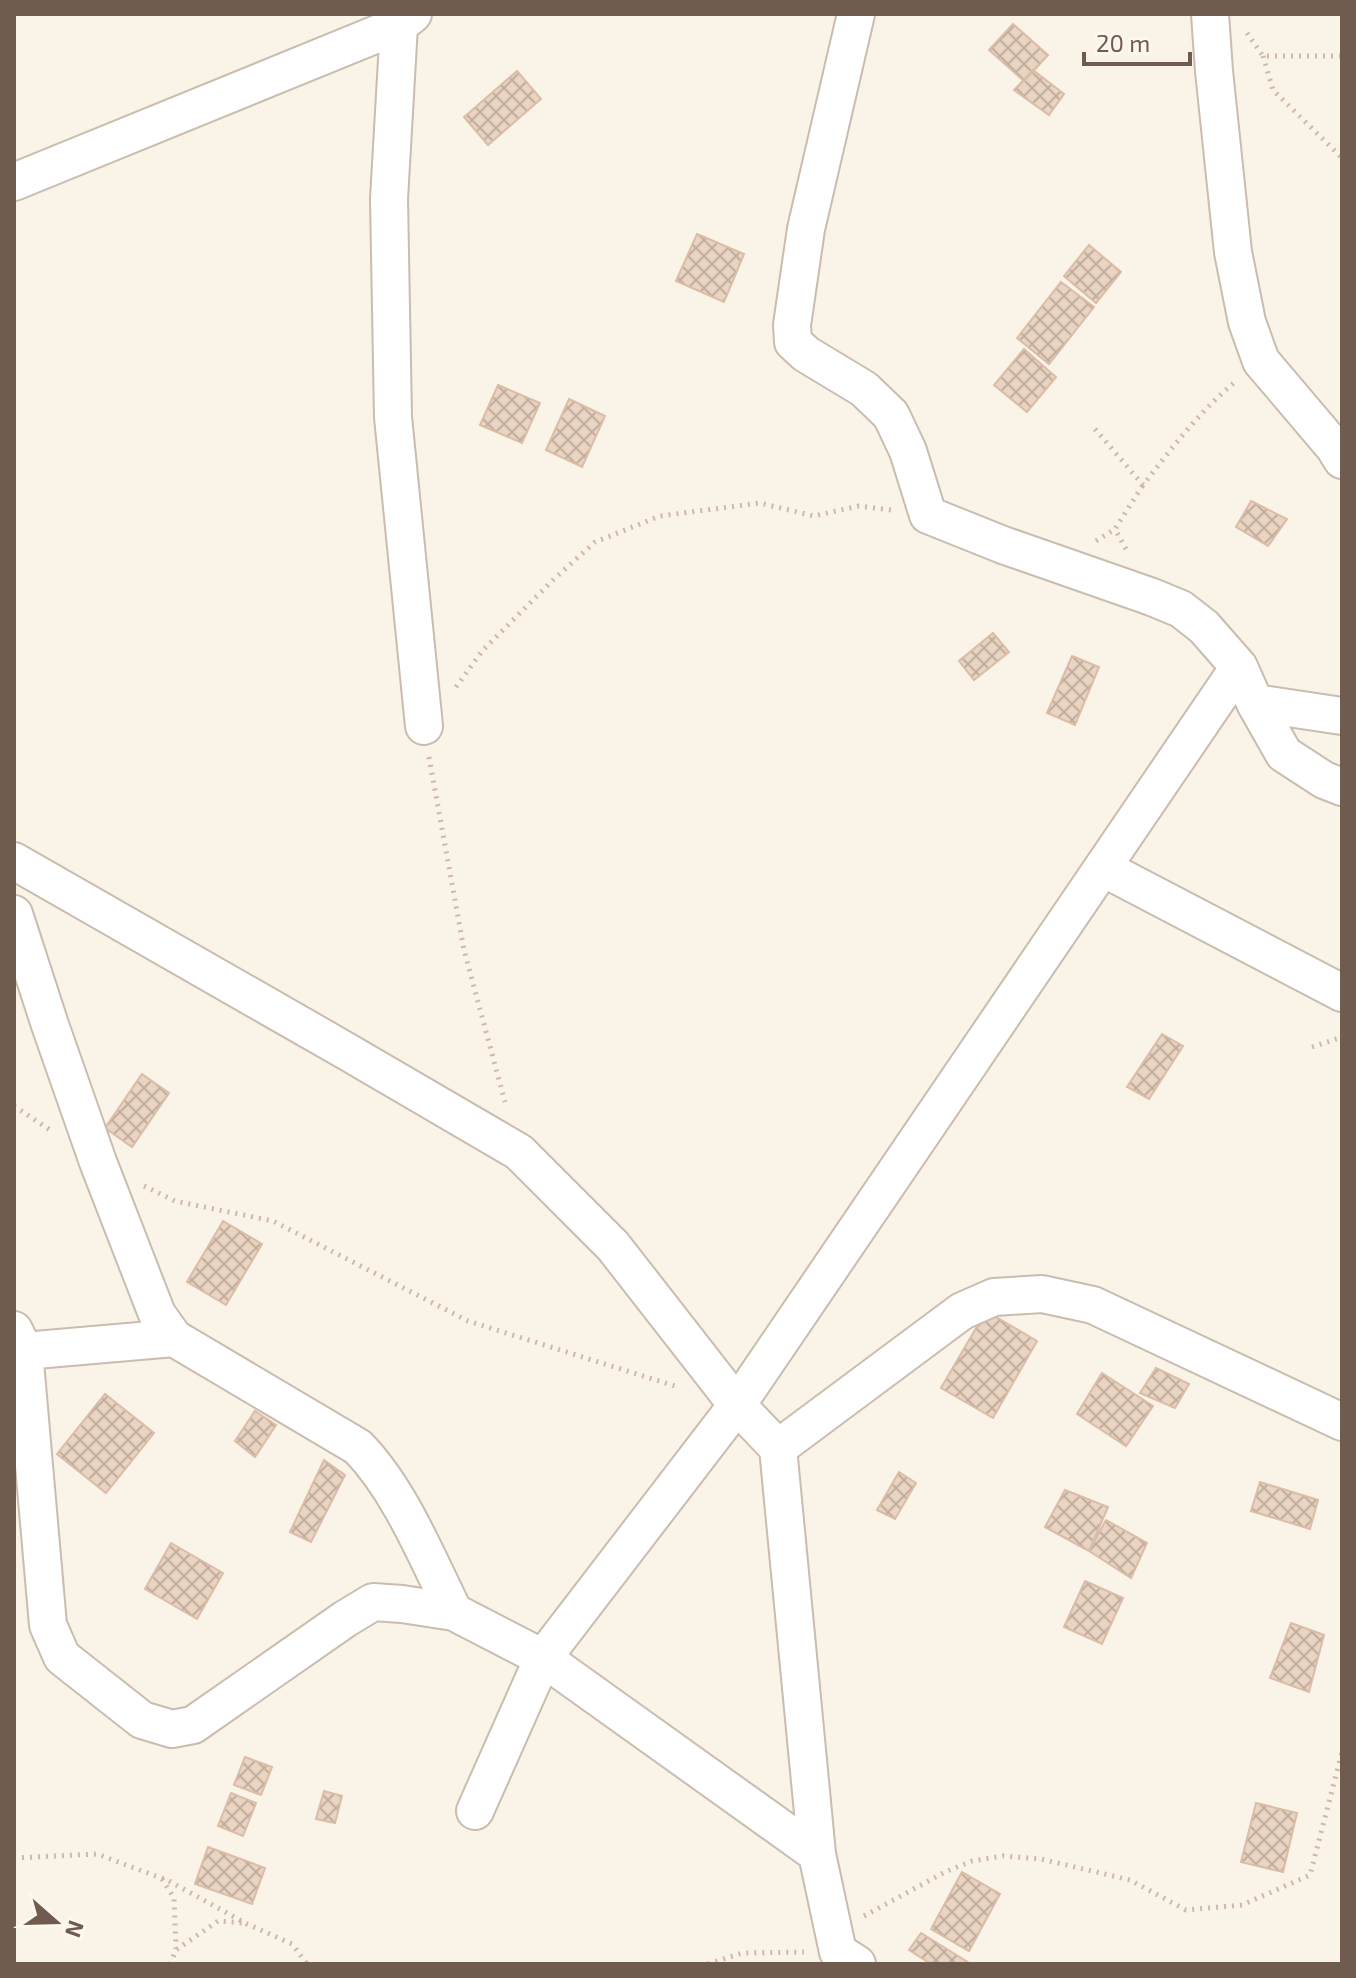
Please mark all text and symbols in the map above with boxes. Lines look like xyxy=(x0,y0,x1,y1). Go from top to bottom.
scale bar xyxy=(1084,16,1190,66)
text: 20 m xyxy=(1096,28,1150,57)
north arrow xyxy=(16,1882,96,1962)
text: N xyxy=(61,1917,91,1941)

